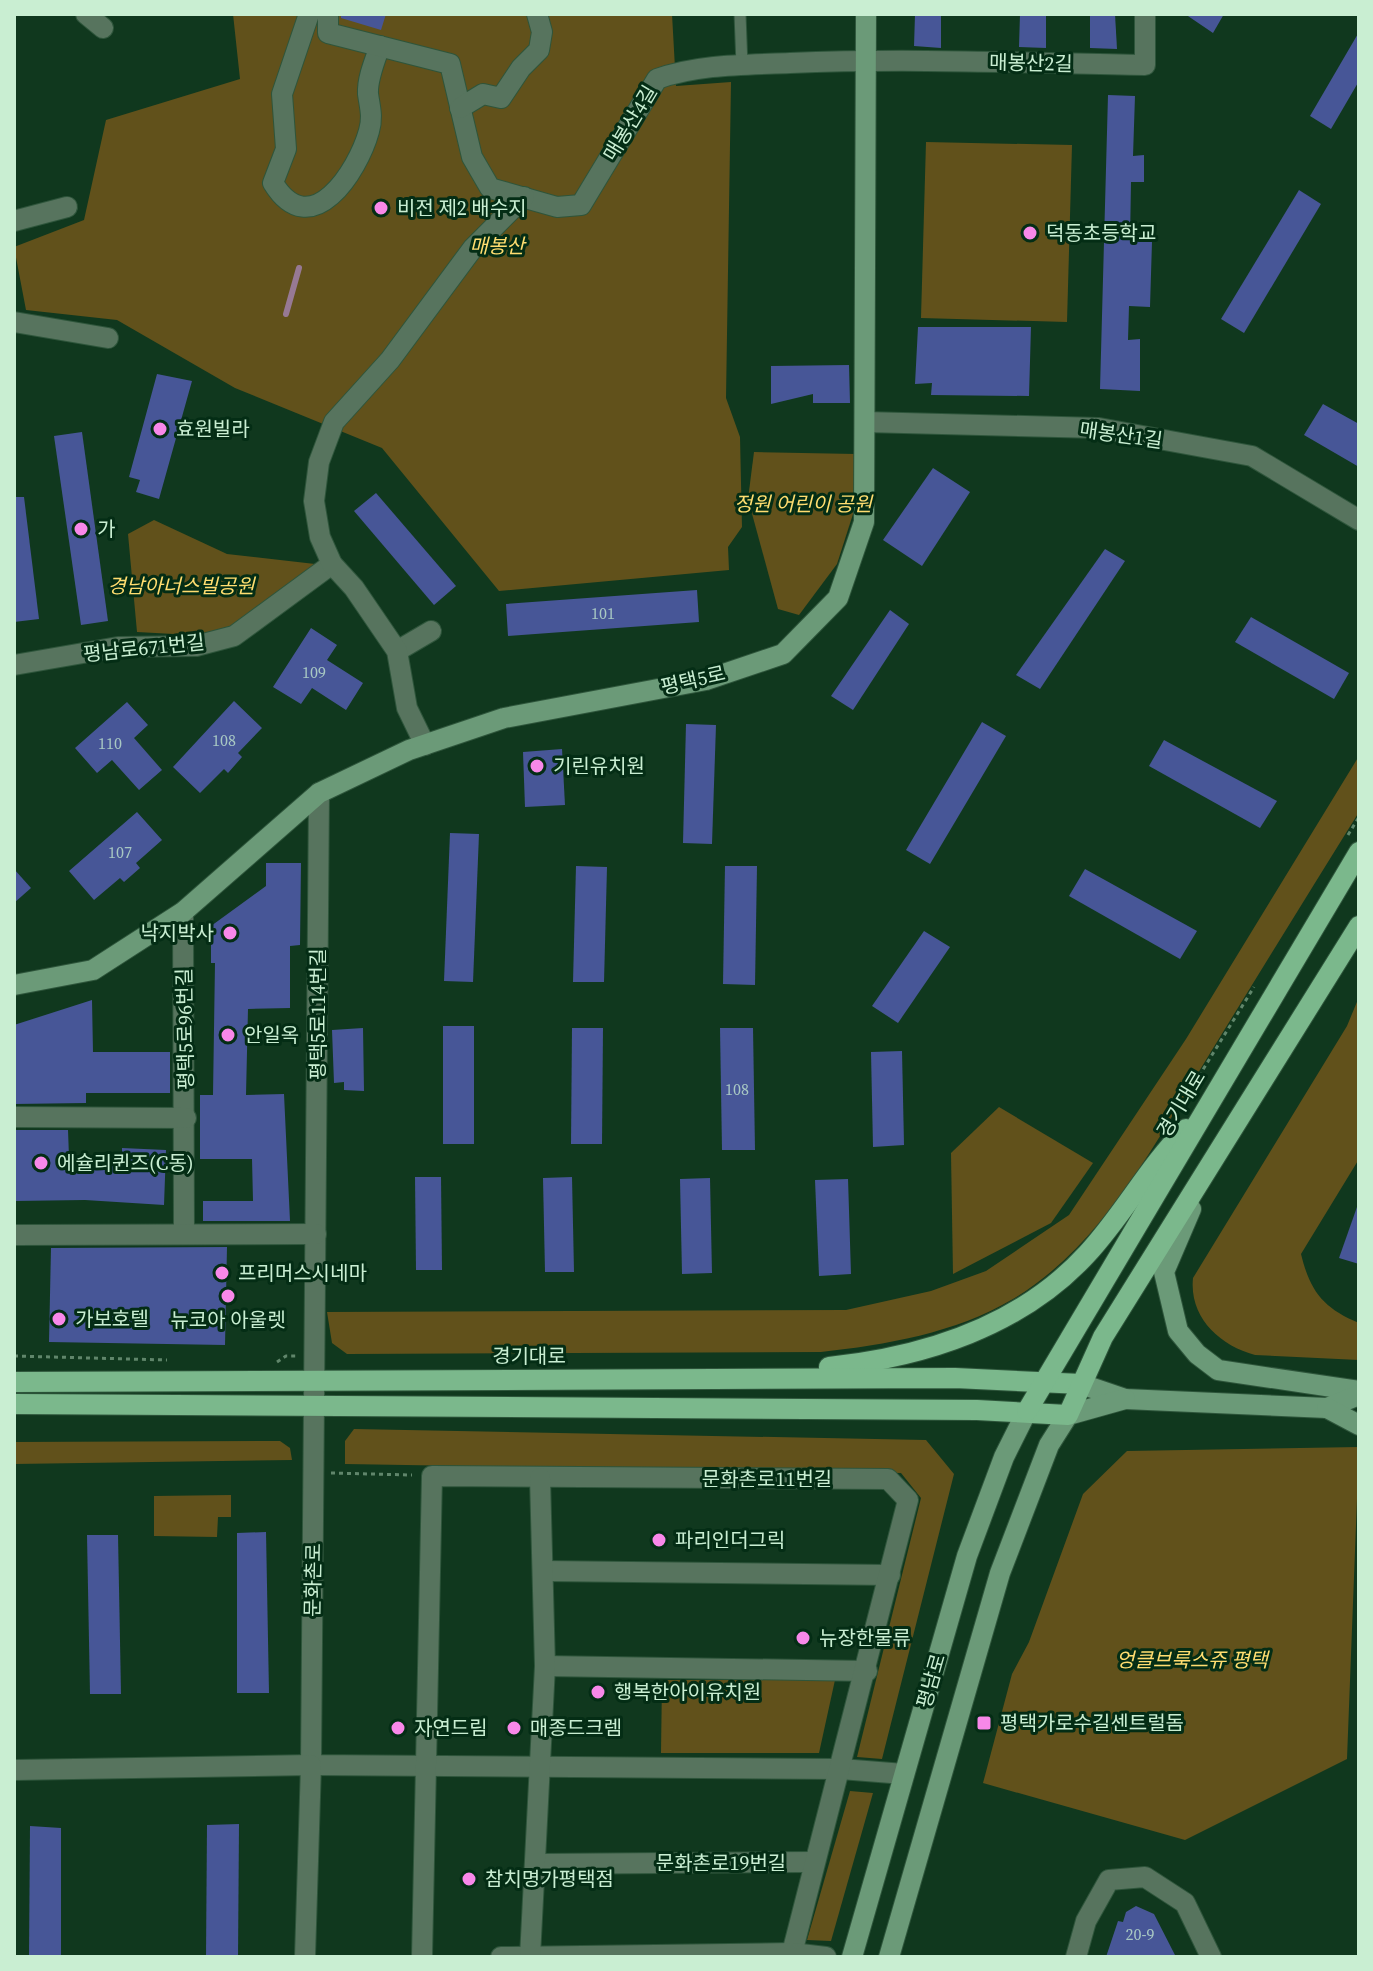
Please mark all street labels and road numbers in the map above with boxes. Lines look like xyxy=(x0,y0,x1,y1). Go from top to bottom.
street label: 매봉산2길 xyxy=(989,48,1073,78)
street label: 매봉산4길 xyxy=(596,80,664,166)
street label: 매봉산1길 xyxy=(1078,415,1164,455)
street label: 평남로671번길 xyxy=(82,628,206,668)
street label: 평택5로 xyxy=(658,659,728,701)
street label: 평택5로114번길 xyxy=(304,948,332,1080)
street label: 평택5로96번길 xyxy=(170,968,200,1090)
street label: 경기대로 xyxy=(1150,1065,1212,1143)
street label: 경기대로 xyxy=(492,1342,566,1370)
street label: 문화촌로11번길 xyxy=(702,1465,832,1493)
street label: 문화촌로 xyxy=(298,1543,328,1617)
street label: 평남로 xyxy=(910,1651,952,1711)
street label: 문화촌로19번길 xyxy=(656,1849,786,1877)

